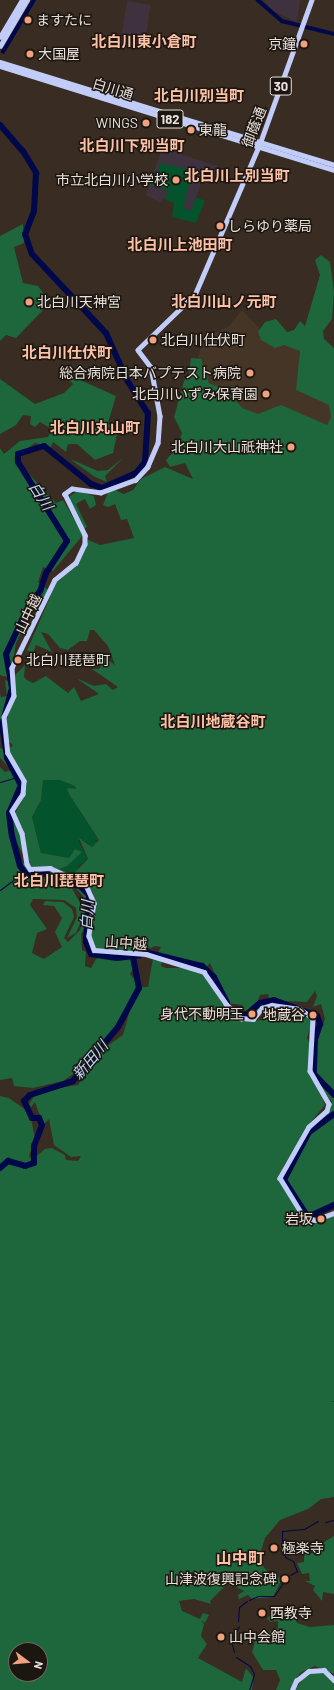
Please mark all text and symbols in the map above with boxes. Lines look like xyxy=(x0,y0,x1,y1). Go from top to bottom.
place label: ますたに xyxy=(36,12,92,28)
marker: ますたに xyxy=(23,15,33,25)
district label: 北白川東小倉町 xyxy=(92,33,196,51)
place label: 京鐘 xyxy=(268,36,296,52)
marker: 京鐘 xyxy=(299,39,309,49)
place label: 大国屋 xyxy=(38,46,80,62)
marker: 大国屋 xyxy=(25,49,35,59)
street label: 白川通 xyxy=(90,75,136,103)
road number: 30 xyxy=(269,75,293,97)
district label: 北白川別当町 xyxy=(154,87,244,105)
street label: 御蔭通 xyxy=(239,104,269,150)
road number: 182 xyxy=(156,108,184,130)
place label: WINGS xyxy=(96,115,138,131)
marker: WINGS xyxy=(141,118,151,128)
place label: 東龍 xyxy=(199,122,227,138)
marker: 東龍 xyxy=(186,125,196,135)
district label: 北白川下別当町 xyxy=(80,137,184,155)
district label: 北白川上別当町 xyxy=(185,167,289,185)
place label: 市立北白川小学校 xyxy=(56,172,168,188)
marker: 市立北白川小学校 xyxy=(171,175,181,185)
place label: しらゆり薬局 xyxy=(228,218,312,234)
marker: しらゆり薬局 xyxy=(215,221,225,231)
district label: 北白川上池田町 xyxy=(128,236,232,254)
district label: 北白川山ノ元町 xyxy=(172,293,276,311)
place label: 北白川天神宮 xyxy=(37,294,121,310)
marker: 北白川天神宮 xyxy=(24,297,34,307)
place label: 北白川仕伏町 xyxy=(161,332,245,348)
marker: 北白川仕伏町 xyxy=(148,335,158,345)
district label: 北白川仕伏町 xyxy=(22,344,112,362)
place label: 総合病院日本バプテスト病院 xyxy=(59,365,241,381)
marker: 総合病院日本バプテスト病院 xyxy=(244,367,256,379)
place label: 北白川いずみ保育園 xyxy=(132,386,258,402)
marker: 北白川いずみ保育園 xyxy=(261,389,271,399)
district label: 北白川丸山町 xyxy=(50,419,140,437)
place label: 北白川大山祇神社 xyxy=(171,439,283,455)
marker: 北白川大山祇神社 xyxy=(286,442,296,452)
water label: 白川 xyxy=(25,479,57,513)
street label: 山中越 xyxy=(11,591,45,637)
place label: 北白川琵琶町 xyxy=(26,652,110,668)
marker: 北白川琵琶町 xyxy=(13,655,23,665)
district label: 北白川地蔵谷町 xyxy=(161,713,265,731)
district label: 北白川琵琶町 xyxy=(14,872,104,890)
water label: 白川 xyxy=(77,900,97,930)
street label: 山中越 xyxy=(104,933,148,953)
place label: 身代不動明王 xyxy=(160,1006,244,1022)
place label: 地蔵谷 xyxy=(263,1007,305,1023)
marker: 身代不動明王 xyxy=(247,1009,257,1019)
marker: 地蔵谷 xyxy=(308,1010,318,1020)
water label: 新田川 xyxy=(68,1037,112,1083)
place label: 岩坂 xyxy=(285,1211,313,1227)
marker: 岩坂 xyxy=(316,1214,326,1224)
place label: 極楽寺 xyxy=(282,1540,324,1556)
marker: 極楽寺 xyxy=(269,1543,279,1553)
district label: 山中町 xyxy=(216,1548,264,1568)
place label: 山津波復興記念碑 xyxy=(165,1571,277,1587)
marker: 山津波復興記念碑 xyxy=(280,1574,290,1584)
place label: 西教寺 xyxy=(270,1605,312,1621)
marker: 西教寺 xyxy=(257,1608,267,1618)
place label: 山中会館 xyxy=(229,1629,285,1645)
marker: 山中会館 xyxy=(216,1632,226,1642)
north arrow xyxy=(8,1642,48,1682)
text: N xyxy=(32,1660,46,1670)

